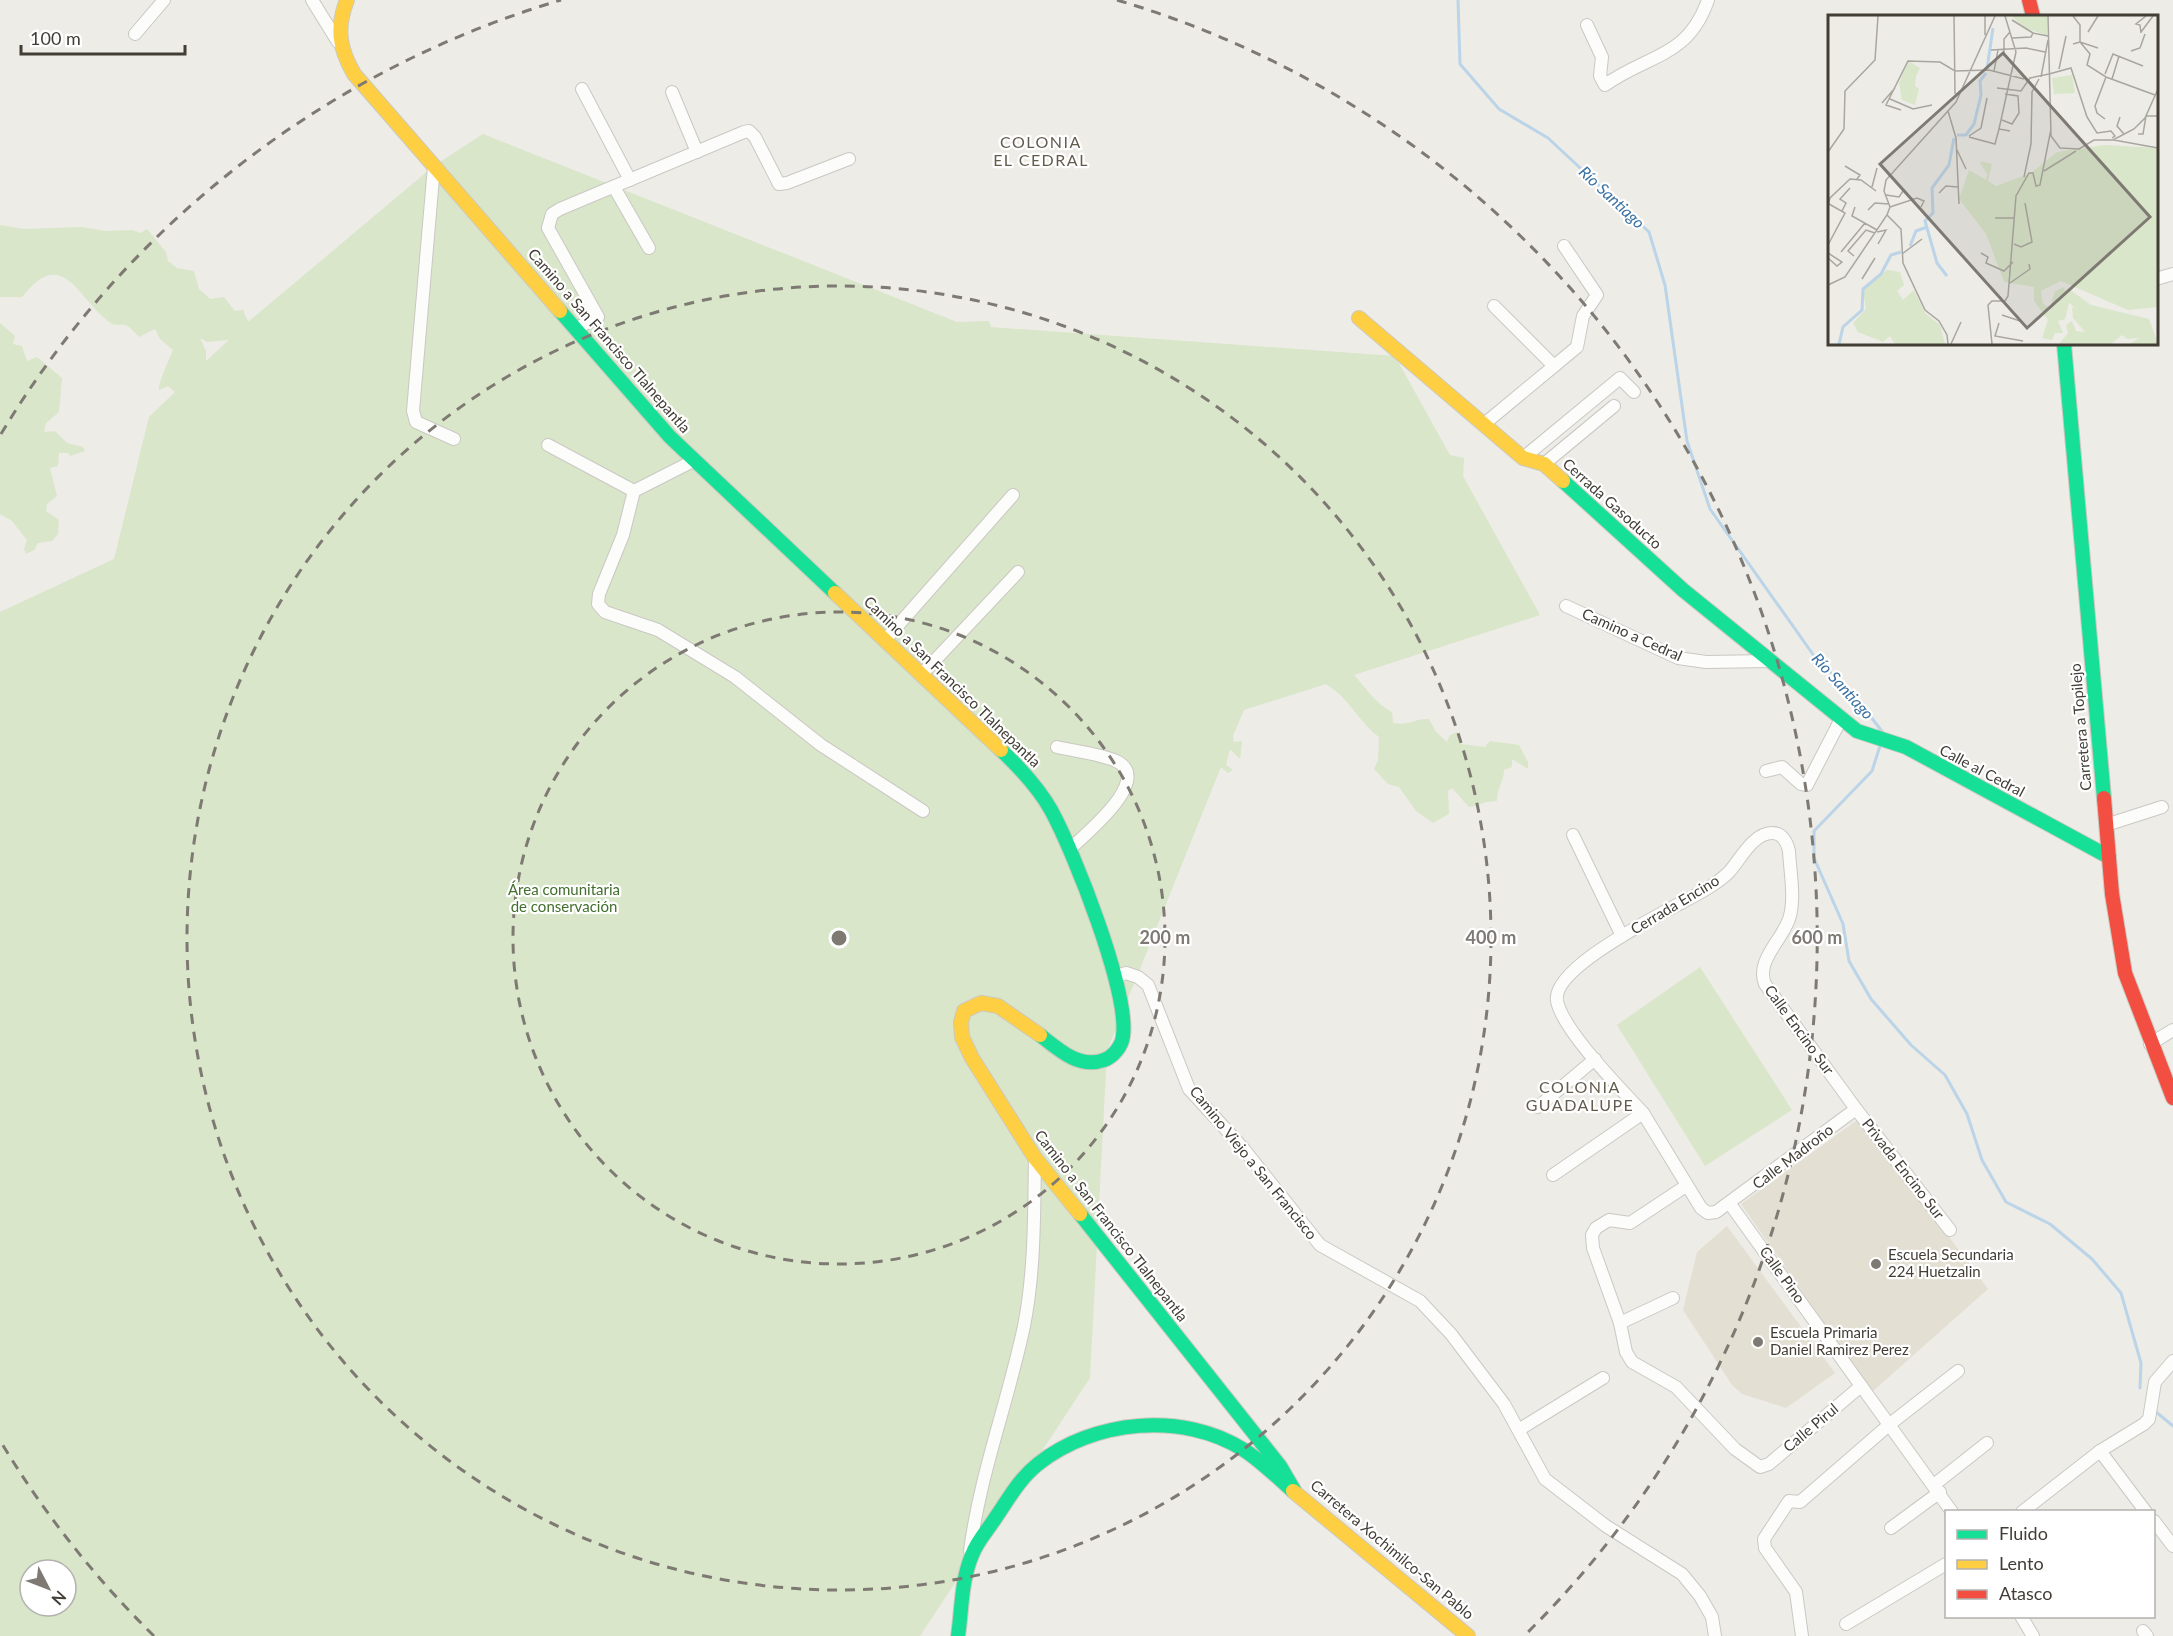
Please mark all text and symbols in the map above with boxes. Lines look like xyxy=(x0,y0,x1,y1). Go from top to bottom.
inset map xyxy=(1828,15,2158,345)
scale bar xyxy=(21,18,184,56)
text: 100 m xyxy=(30,27,81,49)
district label: COLONIA EL CEDRAL xyxy=(993,132,1089,169)
water label: Río Santiago xyxy=(1576,161,1649,232)
street label: Camino a San Francisco Tlalnepantla xyxy=(525,244,695,436)
street label: Cerrada Gasoducto xyxy=(1559,454,1666,552)
street label: Camino a San Francisco Tlalnepantla xyxy=(861,592,1045,771)
street label: Camino a Cedral xyxy=(1579,604,1685,664)
water label: Río Santiago xyxy=(1809,649,1878,723)
street label: Carretera a Topilejo xyxy=(2065,663,2095,792)
street label: Calle al Cedral xyxy=(1937,740,2028,800)
street label: Cerrada Encino xyxy=(1627,871,1722,938)
park label: Área comunitaria de conservación xyxy=(508,880,620,915)
text: 200 m xyxy=(1140,926,1190,948)
text: 400 m xyxy=(1466,926,1516,948)
text: 600 m xyxy=(1792,926,1842,948)
centre of rings xyxy=(829,928,849,948)
street label: Calle Encino Sur xyxy=(1761,981,1839,1078)
district label: COLONIA GUADALUPE xyxy=(1526,1077,1634,1114)
street label: Camino Viejo a San Francisco xyxy=(1186,1082,1321,1243)
street label: Privada Encino Sur xyxy=(1859,1114,1949,1223)
street label: Calle Madroño xyxy=(1748,1120,1836,1192)
street label: Camino a San Francisco Tlalnepantla xyxy=(1031,1126,1192,1325)
street label: Calle Pino xyxy=(1756,1243,1809,1306)
place label: Escuela Secundaria 224 Huetzalin xyxy=(1888,1245,2014,1280)
marker: Escuela Secundaria 224 Huetzalin xyxy=(1869,1257,1883,1271)
place label: Escuela Primaria Daniel Ramirez Perez xyxy=(1770,1323,1909,1358)
marker: Escuela Primaria Daniel Ramirez Perez xyxy=(1751,1335,1765,1349)
street label: Calle Pirul xyxy=(1779,1399,1842,1455)
street label: Carretera Xochimilco-San Pablo xyxy=(1307,1476,1478,1623)
legend xyxy=(1945,1510,2155,1618)
text: Fluido xyxy=(1999,1522,2048,1544)
text: Lento xyxy=(1999,1552,2044,1574)
north arrow xyxy=(18,1558,78,1618)
text: Atasco xyxy=(1999,1582,2052,1604)
text: N xyxy=(48,1587,71,1609)

